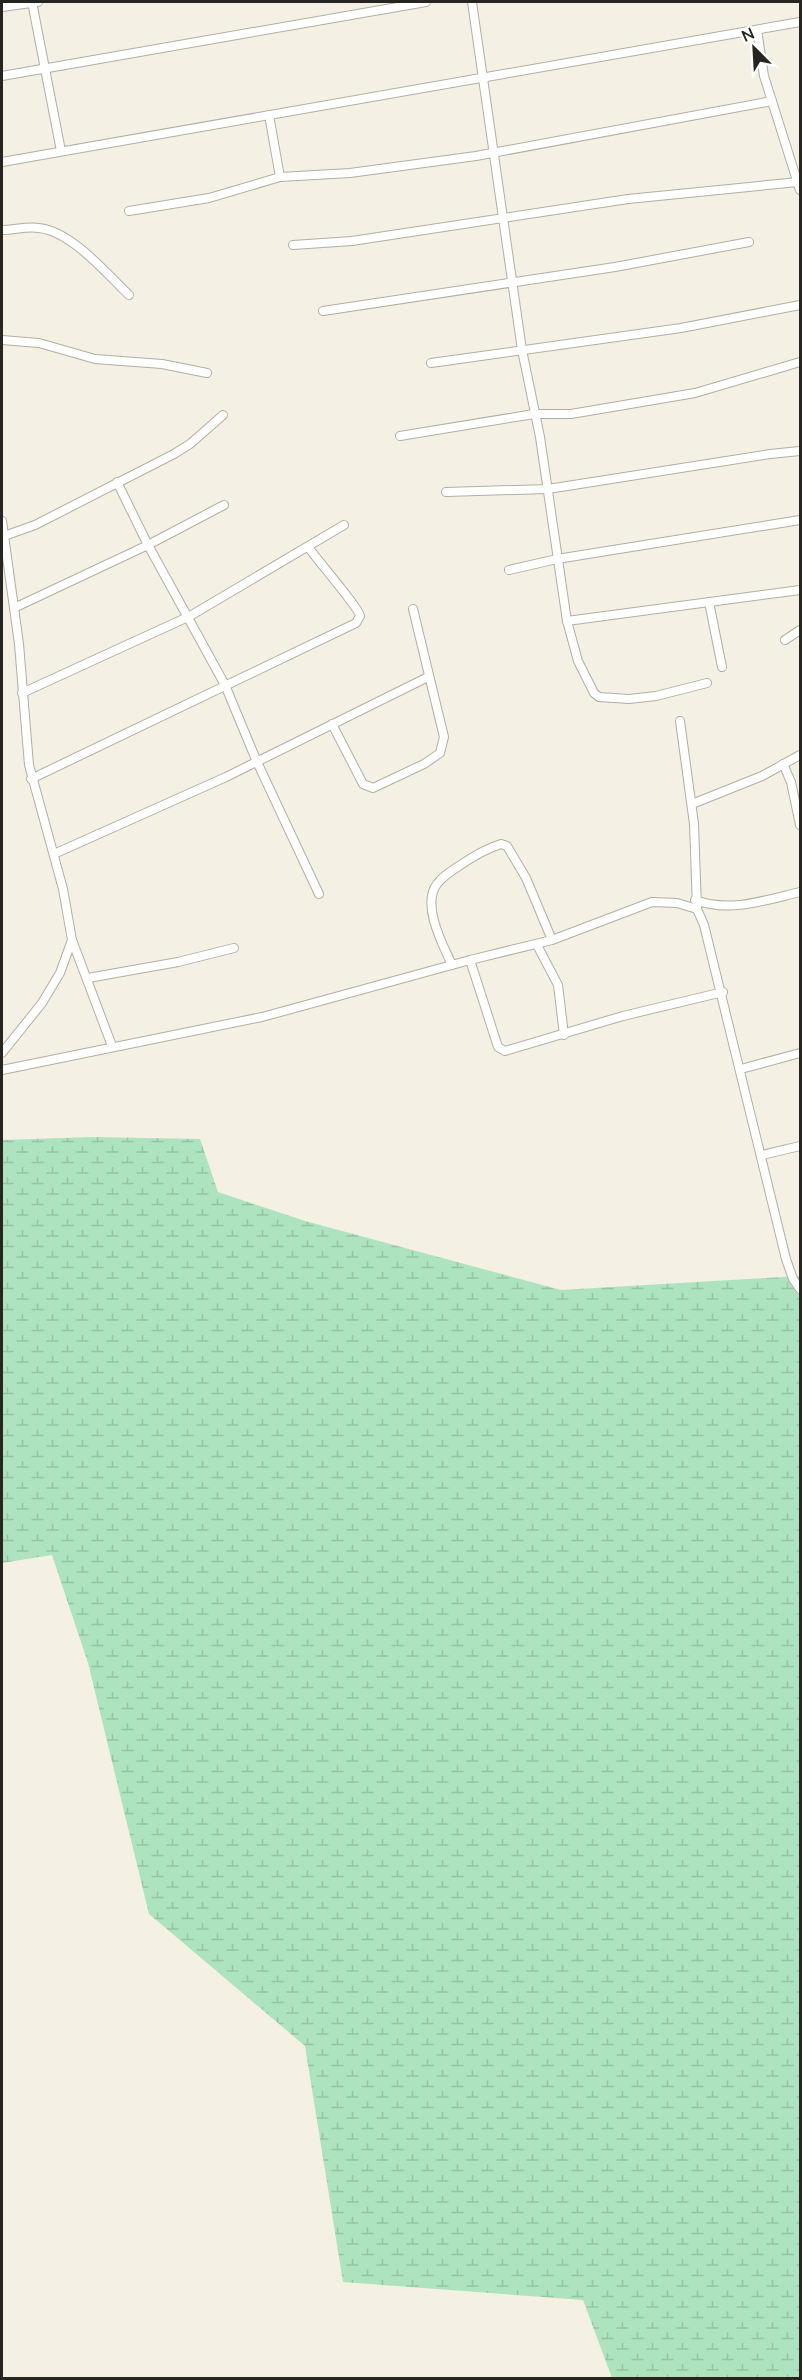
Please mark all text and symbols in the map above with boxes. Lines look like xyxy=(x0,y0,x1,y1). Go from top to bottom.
north arrow xyxy=(724,18,784,78)
text: N xyxy=(738,23,758,48)

